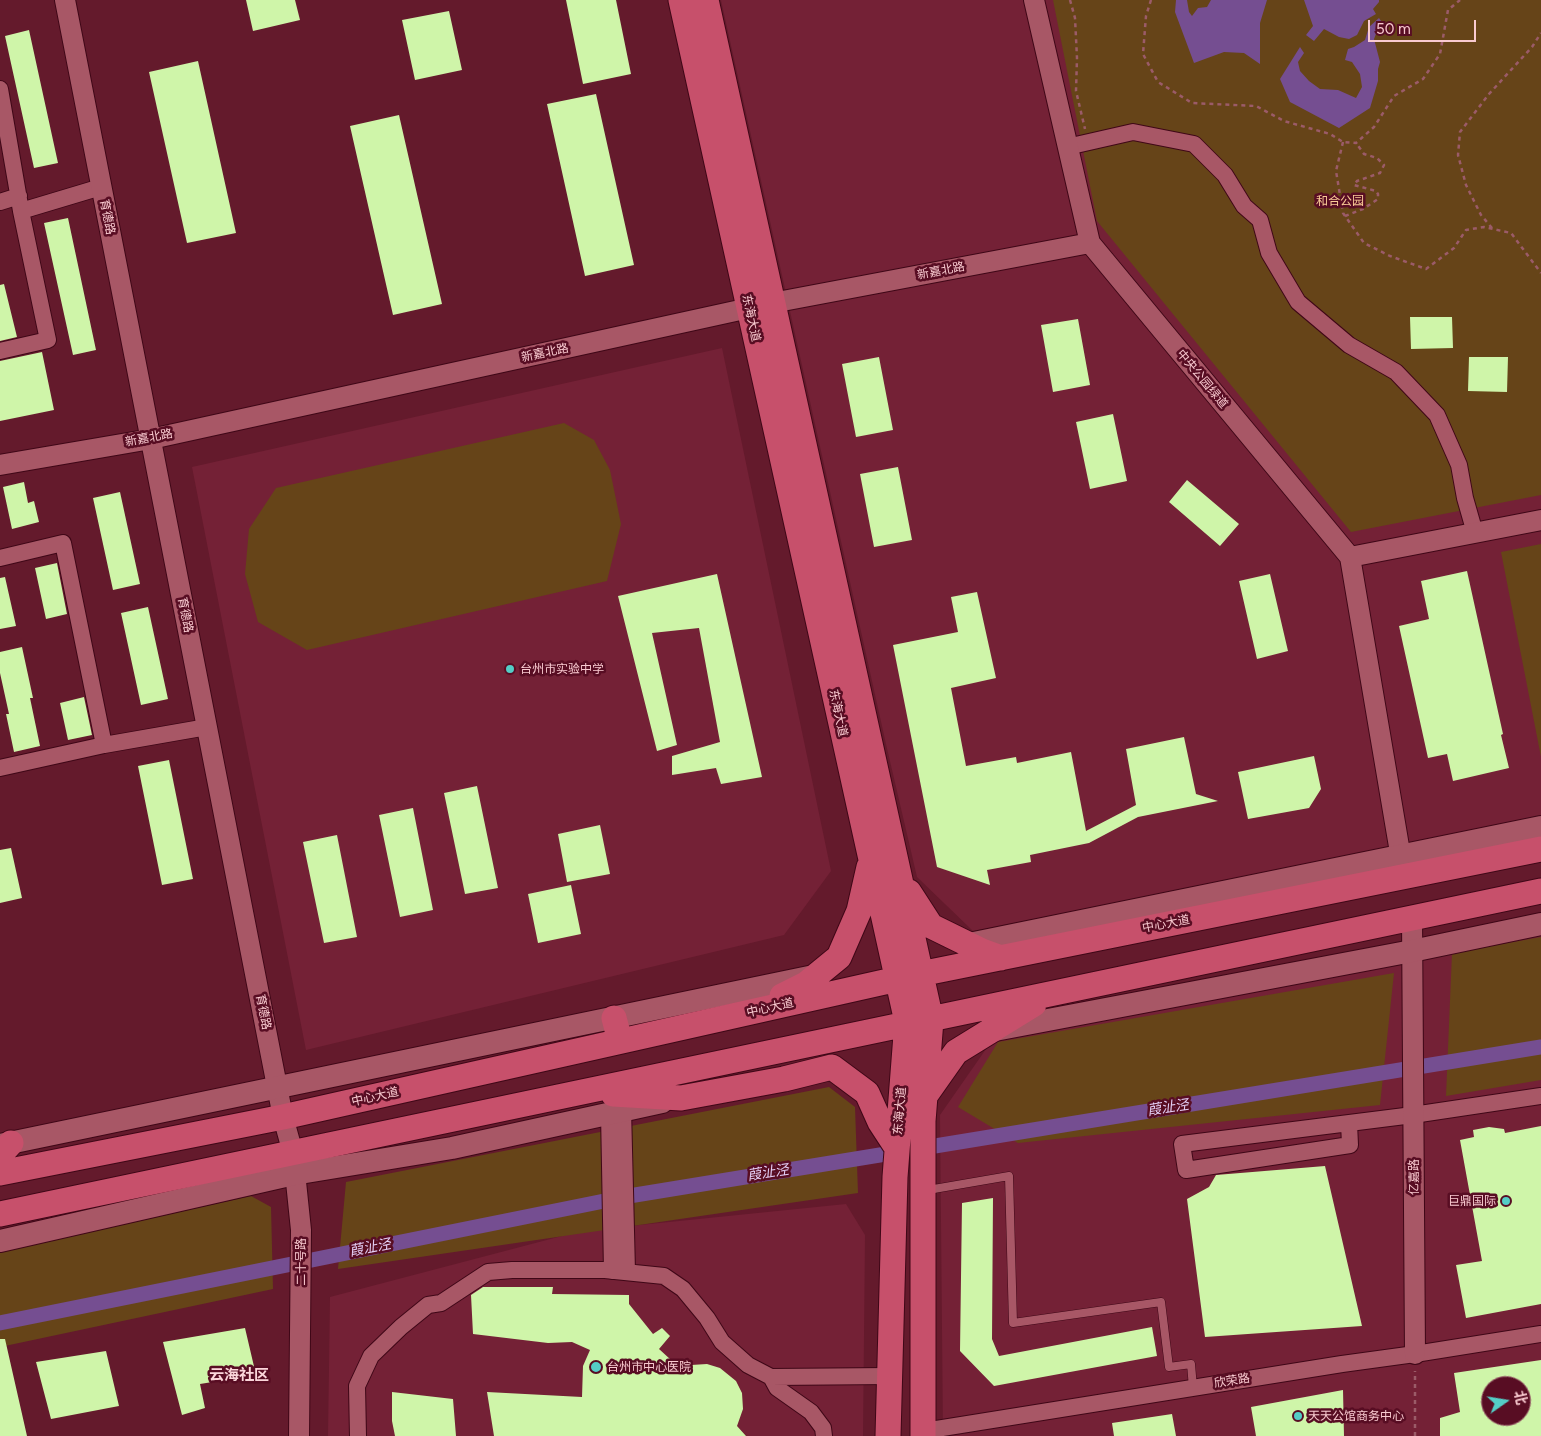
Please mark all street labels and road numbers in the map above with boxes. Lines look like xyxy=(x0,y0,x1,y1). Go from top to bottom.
street label: 育德路 xyxy=(96,198,118,236)
street label: 新嘉北路 xyxy=(916,259,966,283)
street label: 东海大道 xyxy=(739,293,763,343)
street label: 新嘉北路 xyxy=(520,341,570,365)
street label: 中央公园绿道 xyxy=(1173,347,1231,411)
street label: 新嘉北路 xyxy=(124,426,174,450)
street label: 育德路 xyxy=(174,596,196,634)
street label: 东海大道 xyxy=(826,688,850,738)
street label: 中心大道 xyxy=(1141,912,1191,936)
street label: 育德路 xyxy=(252,993,274,1031)
street label: 中心大道 xyxy=(745,996,795,1020)
street label: 中心大道 xyxy=(350,1085,400,1109)
street label: 东海大道 xyxy=(891,1086,909,1136)
street label: 亿嘉路 xyxy=(1407,1159,1421,1195)
street label: 二十号路 xyxy=(294,1238,308,1286)
street label: 欣荣路 xyxy=(1213,1371,1251,1391)

